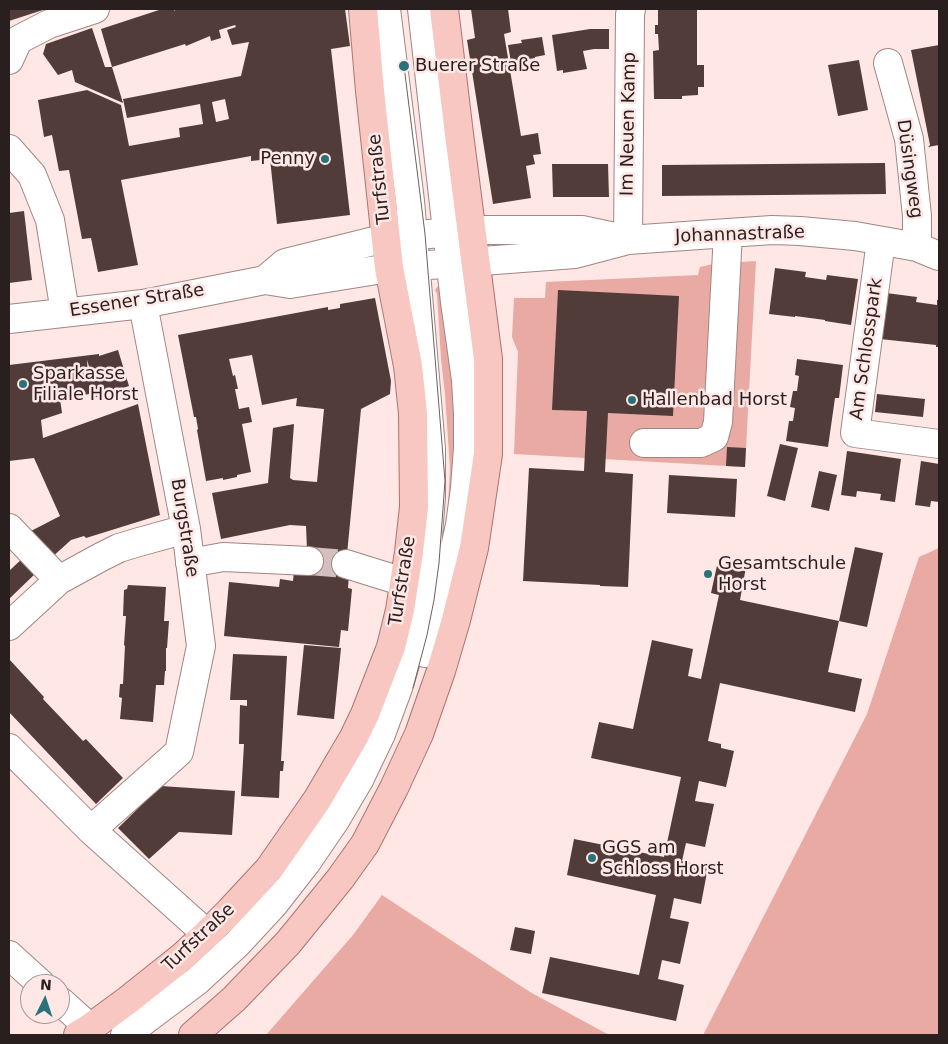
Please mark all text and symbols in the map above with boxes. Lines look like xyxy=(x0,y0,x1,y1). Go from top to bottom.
street label: Im Neuen Kamp xyxy=(617,52,641,196)
place label: Buerer Straße xyxy=(415,55,540,77)
marker: Buerer Straße xyxy=(397,59,411,73)
street label: Düsingweg xyxy=(891,118,927,220)
street label: Turfstraße xyxy=(365,133,395,225)
place label: Penny xyxy=(260,148,315,170)
marker: Penny xyxy=(319,153,331,165)
street label: Johannastraße xyxy=(675,222,805,248)
street label: Am Schlosspark xyxy=(846,277,888,421)
street label: Essener Straße xyxy=(68,280,206,322)
place label: Sparkasse Filiale Horst xyxy=(33,363,138,406)
marker: Sparkasse Filiale Horst xyxy=(17,378,29,390)
place label: Hallenbad Horst xyxy=(642,389,787,411)
marker: Hallenbad Horst xyxy=(626,394,638,406)
street label: Burgstraße xyxy=(166,477,202,579)
street label: Turfstraße xyxy=(385,535,421,627)
place label: Gesamtschule Horst xyxy=(718,553,846,596)
marker: Gesamtschule Horst xyxy=(702,568,714,580)
place label: GGS am Schloss Horst xyxy=(602,837,724,880)
marker: GGS am Schloss Horst xyxy=(586,852,598,864)
street label: Turfstraße xyxy=(158,899,240,977)
north arrow xyxy=(20,974,70,1024)
text: N xyxy=(40,977,52,993)

